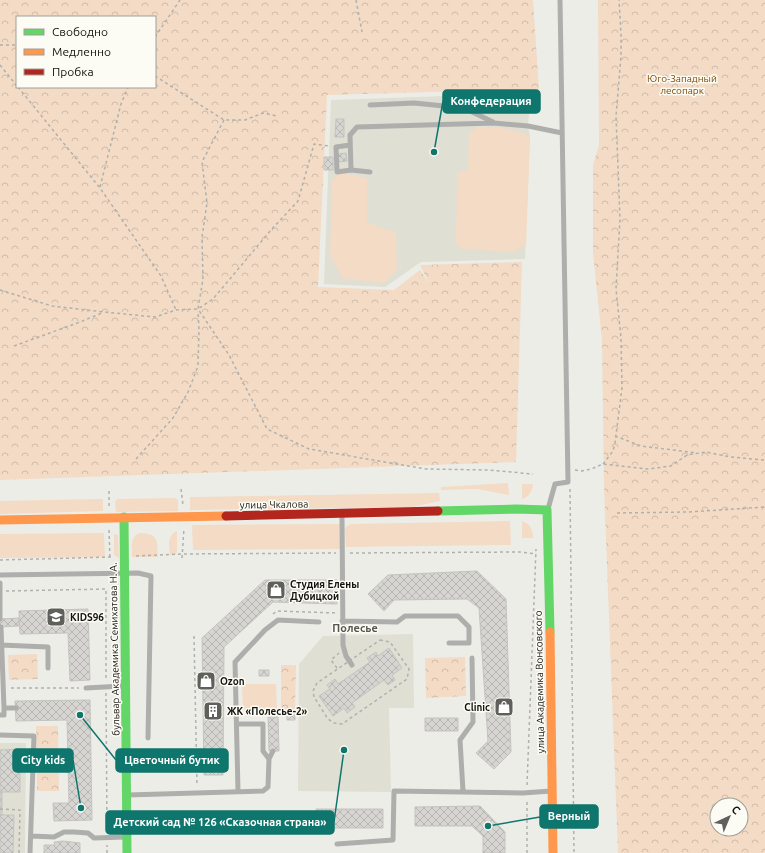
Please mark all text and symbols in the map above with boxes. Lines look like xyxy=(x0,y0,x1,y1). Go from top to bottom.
legend xyxy=(16,16,156,88)
text: Свободно xyxy=(52,25,108,38)
text: Медленно xyxy=(52,45,111,58)
text: Пробка xyxy=(52,65,94,78)
park label: Юго-Западный лесопарк xyxy=(647,73,717,96)
callout: Конфедерация xyxy=(443,90,540,113)
text: Конфедерация xyxy=(451,95,532,107)
street label: улица Чкалова xyxy=(240,498,308,511)
street label: бульвар Академика Семихатова Н. А. xyxy=(107,562,122,736)
shop icon: Студия Елены Дубицкой xyxy=(265,579,287,601)
place label: Студия Елены Дубицкой xyxy=(290,579,359,602)
school or university icon: KIDS96 xyxy=(45,606,67,628)
street label: улица Академика Вонсовского xyxy=(533,610,546,754)
place label: KIDS96 xyxy=(70,612,104,623)
district label: Полесье xyxy=(332,622,378,634)
shop icon: Ozon xyxy=(195,670,217,692)
place label: Ozon xyxy=(220,676,245,687)
shop icon: Clinic xyxy=(493,696,515,718)
building icon: ЖК «Полесье-2» xyxy=(202,700,224,722)
place label: Clinic xyxy=(464,702,490,713)
place label: ЖК «Полесье-2» xyxy=(227,706,308,717)
callout: City kids xyxy=(13,749,73,772)
callout: Цветочный бутик xyxy=(116,749,228,772)
text: City kids xyxy=(21,754,65,766)
text: Цветочный бутик xyxy=(124,754,220,766)
north arrow xyxy=(709,797,749,837)
text: С xyxy=(729,803,743,817)
callout: Верный xyxy=(540,805,598,828)
text: Верный xyxy=(548,810,590,822)
callout: Детский сад № 126 «Сказочная страна» xyxy=(106,811,334,834)
text: Детский сад № 126 «Сказочная страна» xyxy=(114,816,326,828)

